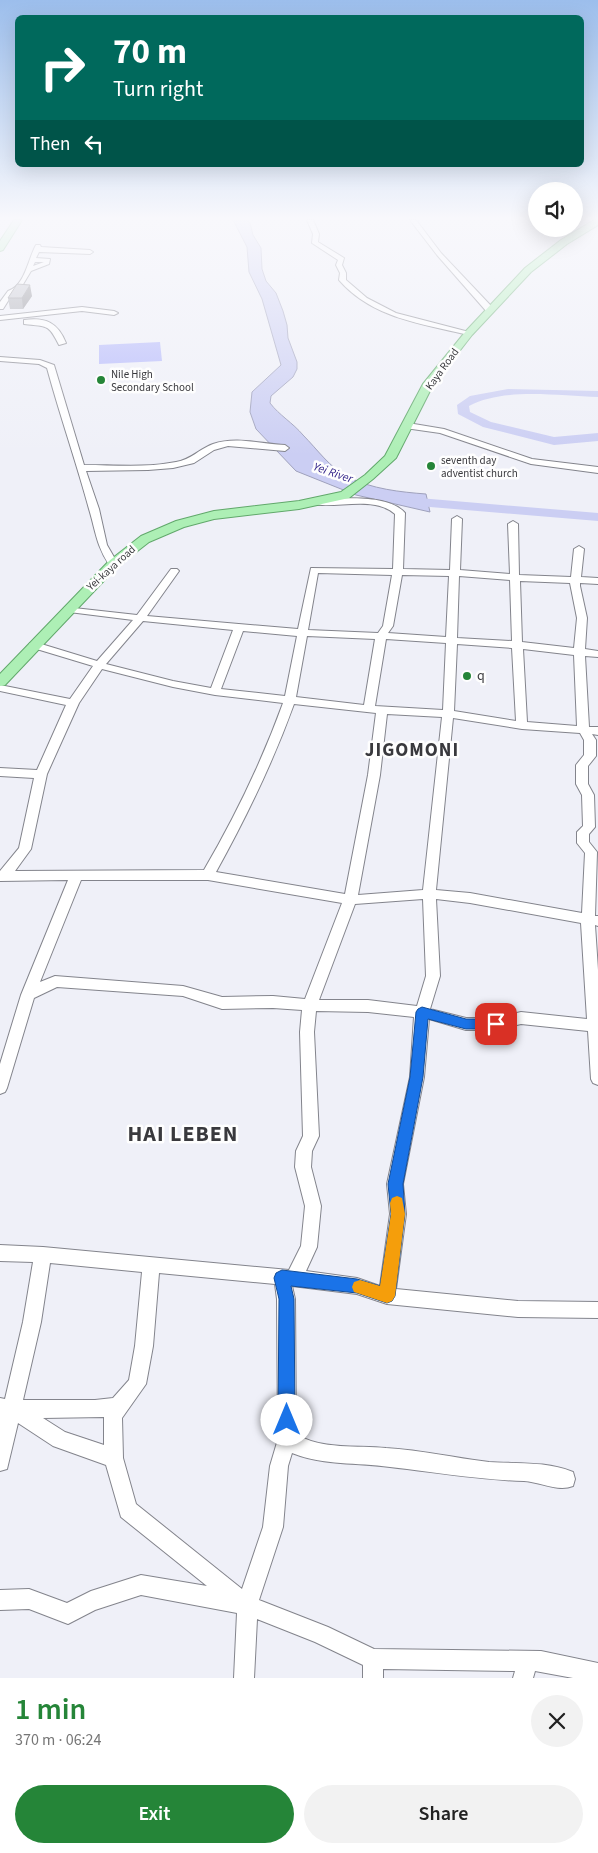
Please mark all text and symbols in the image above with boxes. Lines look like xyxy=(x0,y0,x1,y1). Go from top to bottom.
text: 70 m xyxy=(113,27,187,77)
icon: right xyxy=(30,35,95,100)
text: Turn right xyxy=(113,73,203,105)
icon: left xyxy=(80,130,108,158)
text: Then xyxy=(30,131,70,158)
map controls xyxy=(528,182,583,237)
button: sound xyxy=(528,182,583,237)
street label: Kaya Road xyxy=(422,345,462,393)
place label: Nile High Secondary School xyxy=(111,367,194,395)
marker: Nile High Secondary School xyxy=(95,374,107,386)
place label: seventh day adventist church xyxy=(441,453,518,481)
water label: Yei River xyxy=(311,458,356,488)
marker: seventh day adventist church xyxy=(425,460,437,472)
street label: Yei-kaya road xyxy=(83,542,139,595)
place label: q xyxy=(477,666,485,686)
marker: q xyxy=(461,670,473,682)
district label: JIGOMONI xyxy=(365,737,459,764)
pin xyxy=(475,1003,517,1045)
icon: arrive xyxy=(482,1010,510,1038)
district label: HAI LEBEN xyxy=(128,1118,238,1150)
position arrow xyxy=(260,1393,312,1445)
text: 1 min xyxy=(15,1688,86,1731)
button: close xyxy=(531,1695,583,1747)
text: 370 m · 06:24 xyxy=(15,1729,102,1751)
button: Exit xyxy=(15,1785,294,1843)
button: Share xyxy=(304,1785,583,1843)

